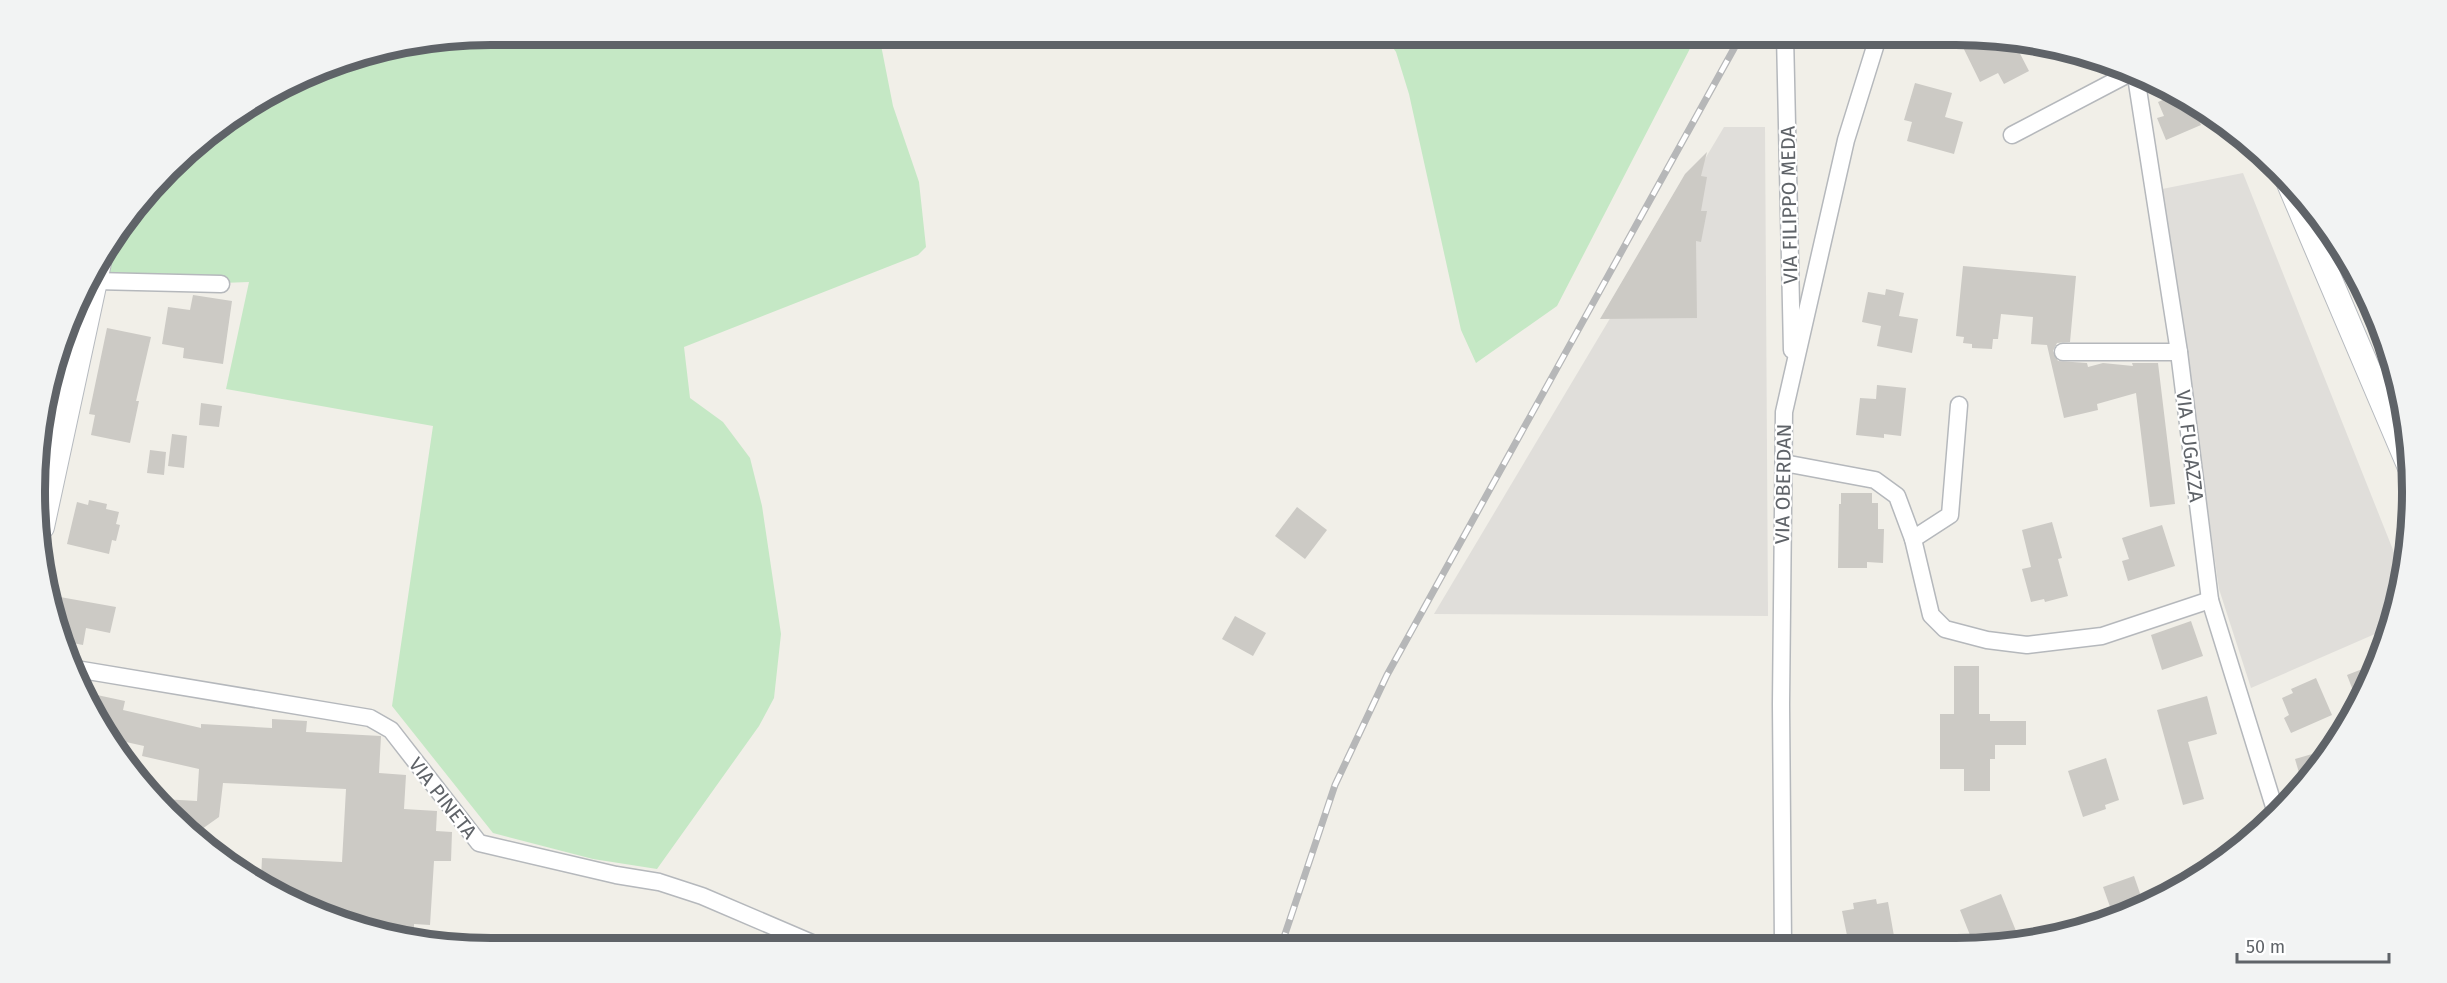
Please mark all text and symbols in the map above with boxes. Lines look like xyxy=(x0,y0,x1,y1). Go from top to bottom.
street label: VIA FILIPPO MEDA xyxy=(1776,125,1802,284)
street label: VIA FUGAZZA xyxy=(2171,388,2209,504)
street label: VIA OBERDAN xyxy=(1770,424,1796,544)
street label: VIA PINETA xyxy=(404,753,482,844)
scale bar xyxy=(2237,926,2388,964)
text: 50 m xyxy=(2246,936,2285,958)

